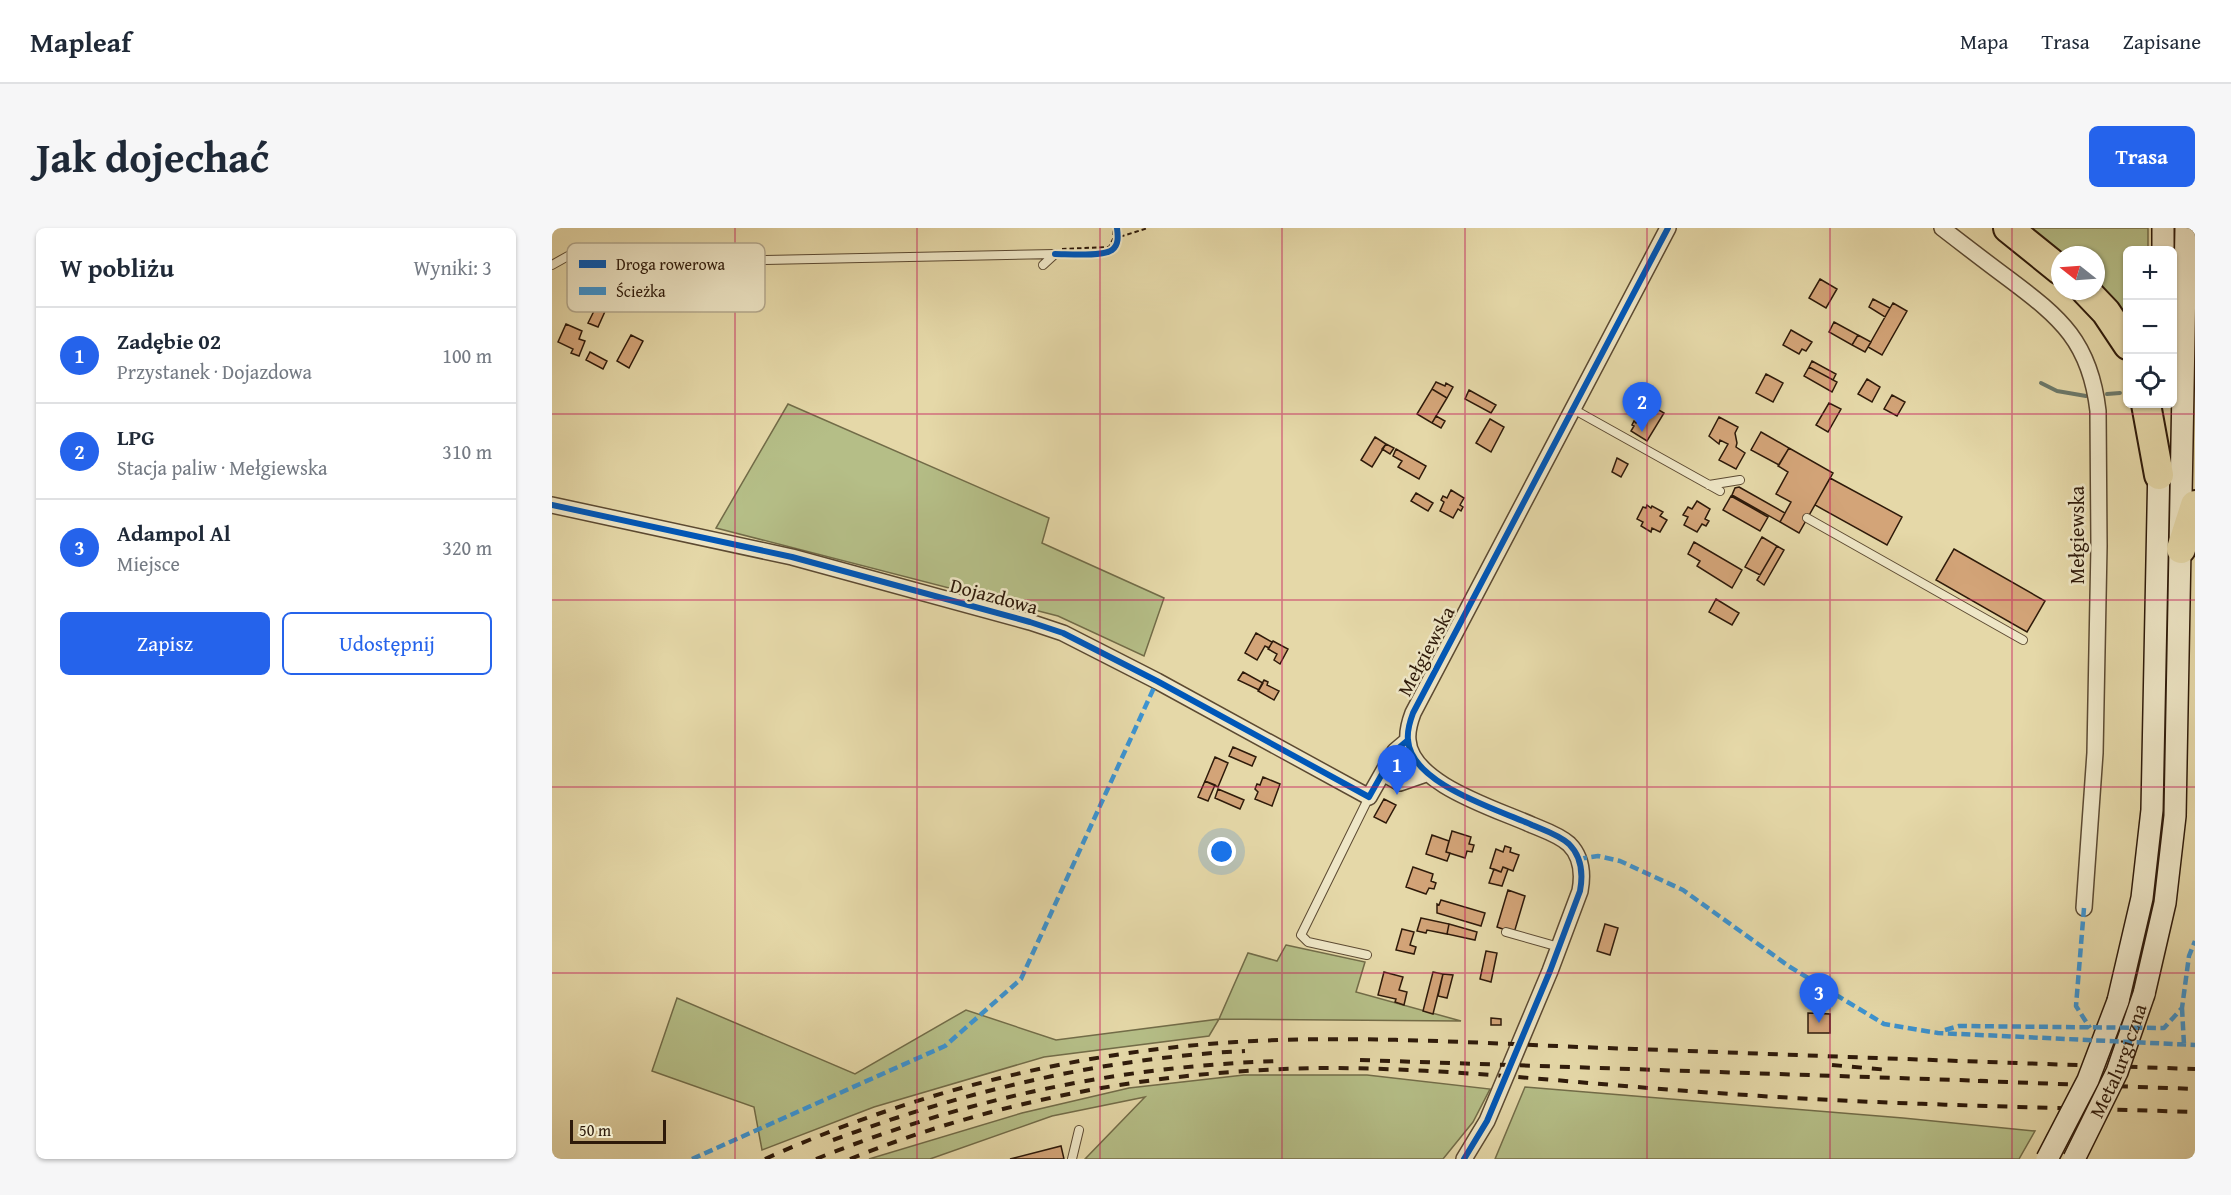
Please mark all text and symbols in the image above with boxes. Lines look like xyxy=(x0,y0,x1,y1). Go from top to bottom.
text: Mapleaf xyxy=(30,21,131,62)
text: Mapa xyxy=(1960,26,2008,57)
text: Trasa xyxy=(2041,26,2090,57)
text: Zapisane xyxy=(2123,26,2201,57)
text: Jak dojechać xyxy=(36,126,269,187)
button: Trasa xyxy=(2089,126,2195,187)
legend xyxy=(567,243,765,312)
north arrow xyxy=(2051,246,2105,300)
map controls xyxy=(2123,246,2177,408)
button: + xyxy=(2123,246,2177,300)
text: W pobliżu xyxy=(60,248,174,287)
text: Droga rowerowa xyxy=(616,252,725,276)
text: Wyniki: 3 xyxy=(414,253,492,282)
text: Ścieżka xyxy=(616,279,666,303)
button: − xyxy=(2123,300,2177,354)
text: Zadębie 02 xyxy=(117,325,221,357)
text: 1 xyxy=(74,341,85,370)
text: 100 m xyxy=(442,341,492,370)
button: locate xyxy=(2123,354,2177,408)
text: Przystanek · Dojazdowa xyxy=(117,357,312,386)
pin: 2 xyxy=(1622,382,1662,432)
text: LPG xyxy=(117,421,155,453)
text: 2 xyxy=(74,437,85,466)
text: 310 m xyxy=(442,437,492,466)
text: Stacja paliw · Mełgiewska xyxy=(117,453,328,482)
street label: Mełgiewska xyxy=(2062,485,2091,584)
text: Adampol Al xyxy=(117,517,231,549)
text: 3 xyxy=(74,533,85,562)
text: 320 m xyxy=(442,533,492,562)
text: Miejsce xyxy=(117,549,180,578)
street label: Dojazdowa xyxy=(947,570,1042,621)
street label: Mełgiewska xyxy=(1390,600,1462,701)
button: Zapisz xyxy=(60,612,270,675)
button: Udostępnij xyxy=(282,612,492,675)
pin: 1 xyxy=(1378,746,1416,795)
your location xyxy=(1207,837,1236,866)
pin: 3 xyxy=(1800,974,1838,1023)
street label: Metalurgiczna xyxy=(2082,999,2154,1123)
scale bar xyxy=(570,1117,666,1144)
text: 50 m xyxy=(579,1118,611,1142)

